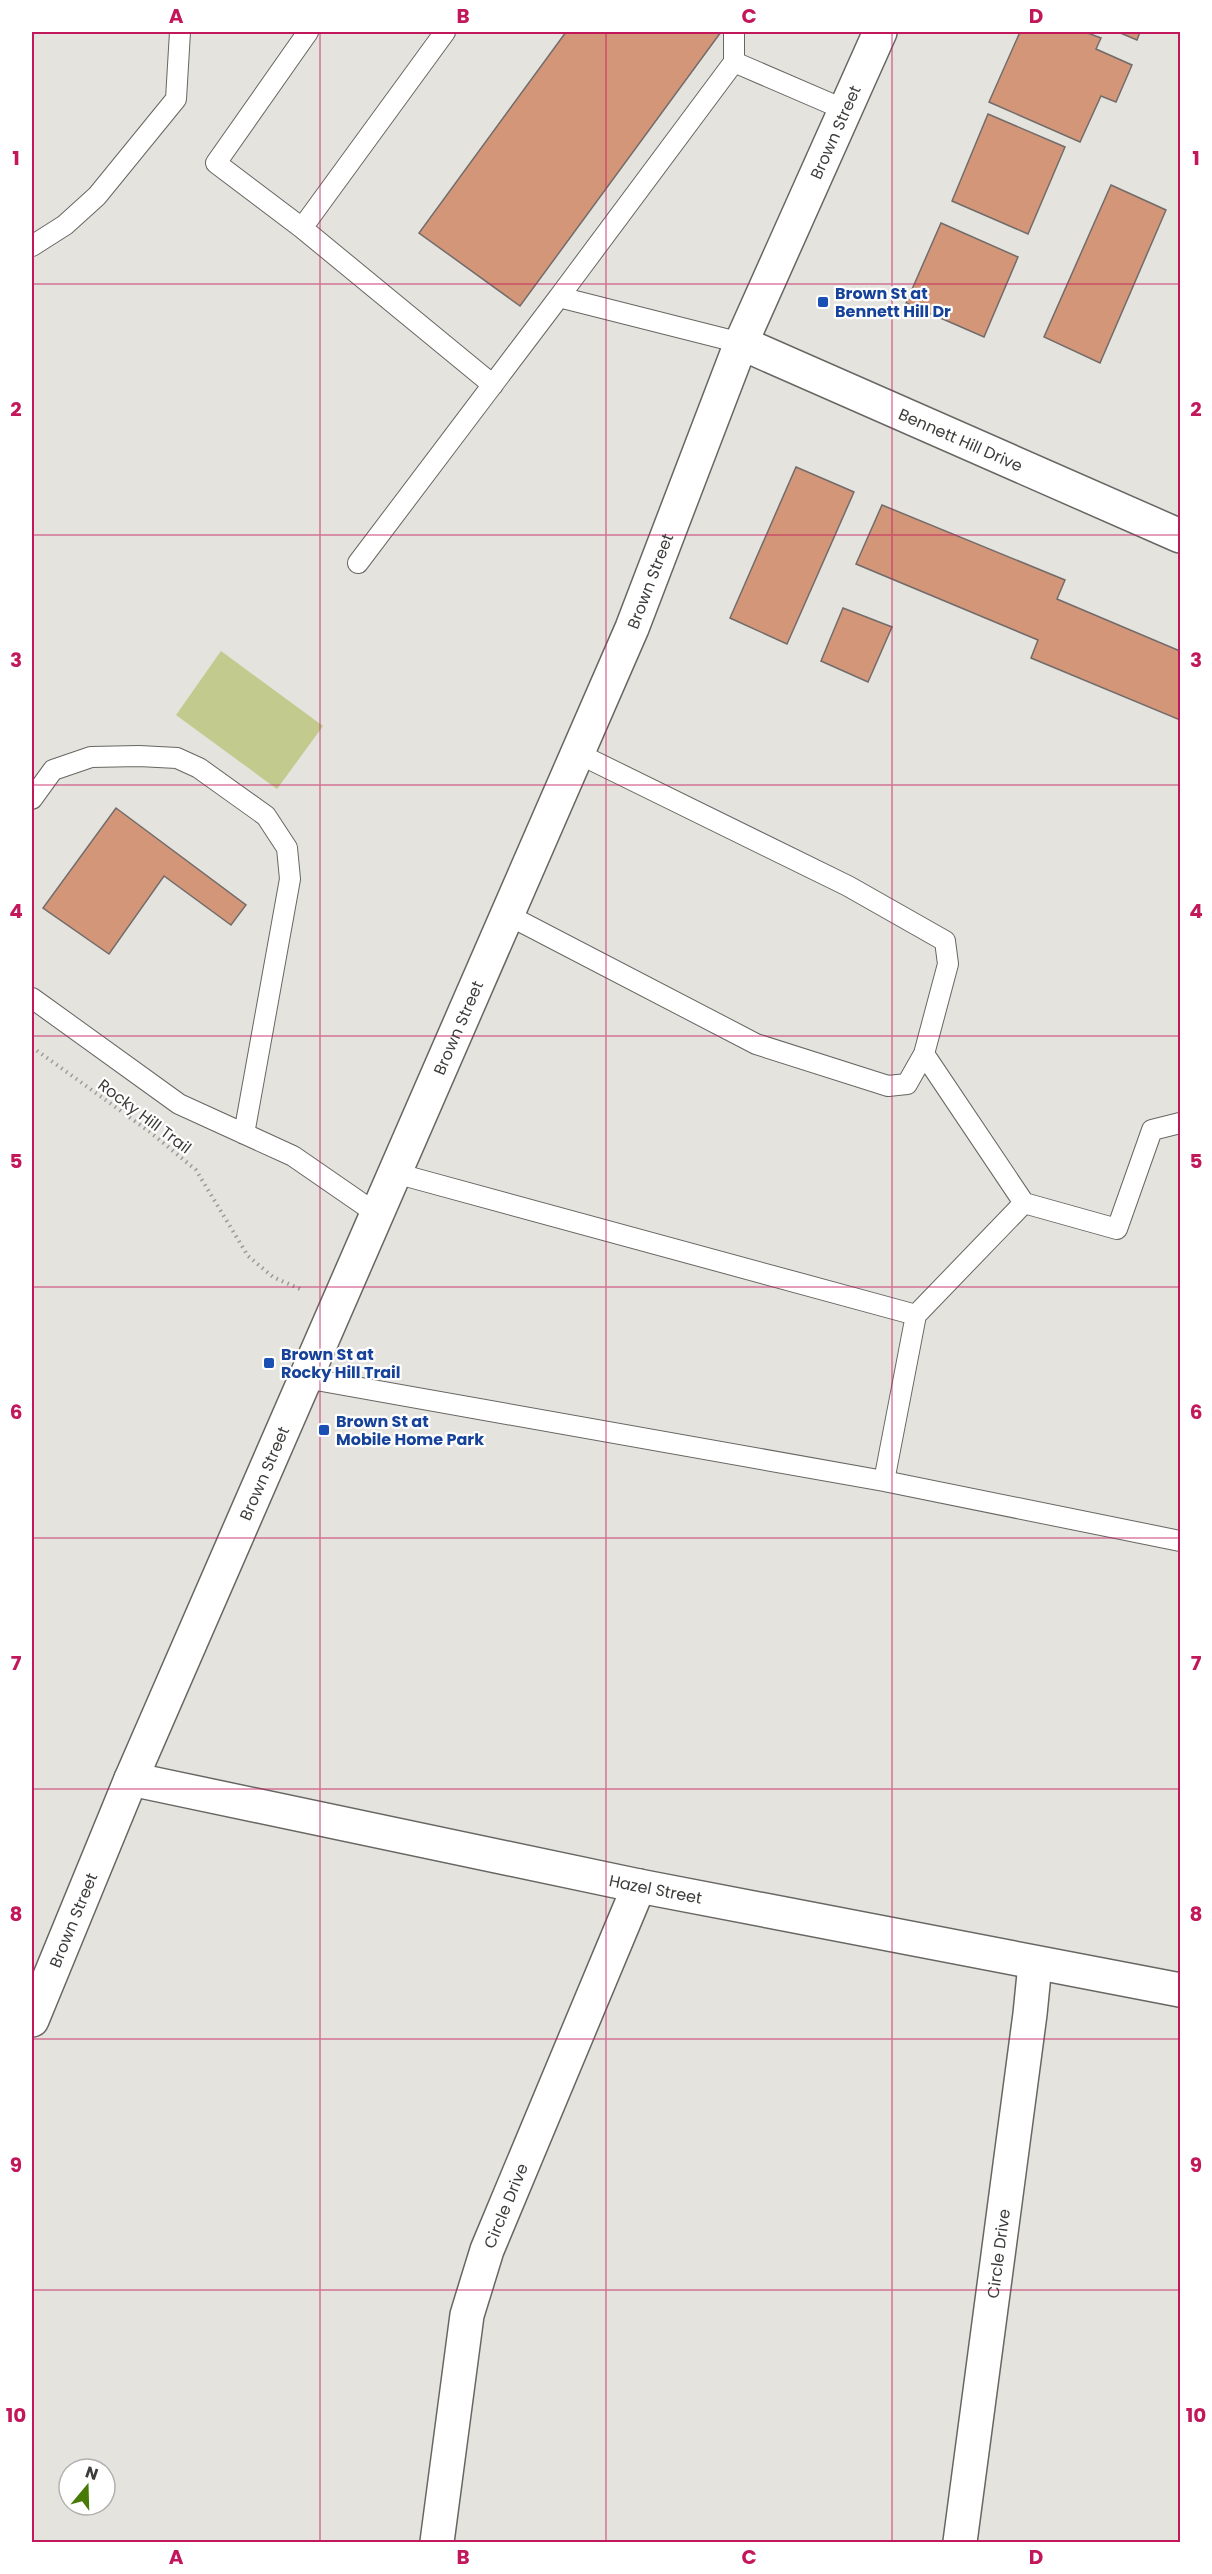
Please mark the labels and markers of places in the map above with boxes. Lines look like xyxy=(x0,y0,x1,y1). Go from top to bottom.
place label: Brown St at Bennett Hill Dr xyxy=(835,282,951,323)
marker: Brown St at Bennett Hill Dr xyxy=(816,295,830,309)
place label: Brown St at Rocky Hill Trail xyxy=(281,1343,401,1384)
marker: Brown St at Rocky Hill Trail xyxy=(262,1356,276,1370)
place label: Brown St at Mobile Home Park xyxy=(336,1410,484,1451)
marker: Brown St at Mobile Home Park xyxy=(317,1423,331,1437)

